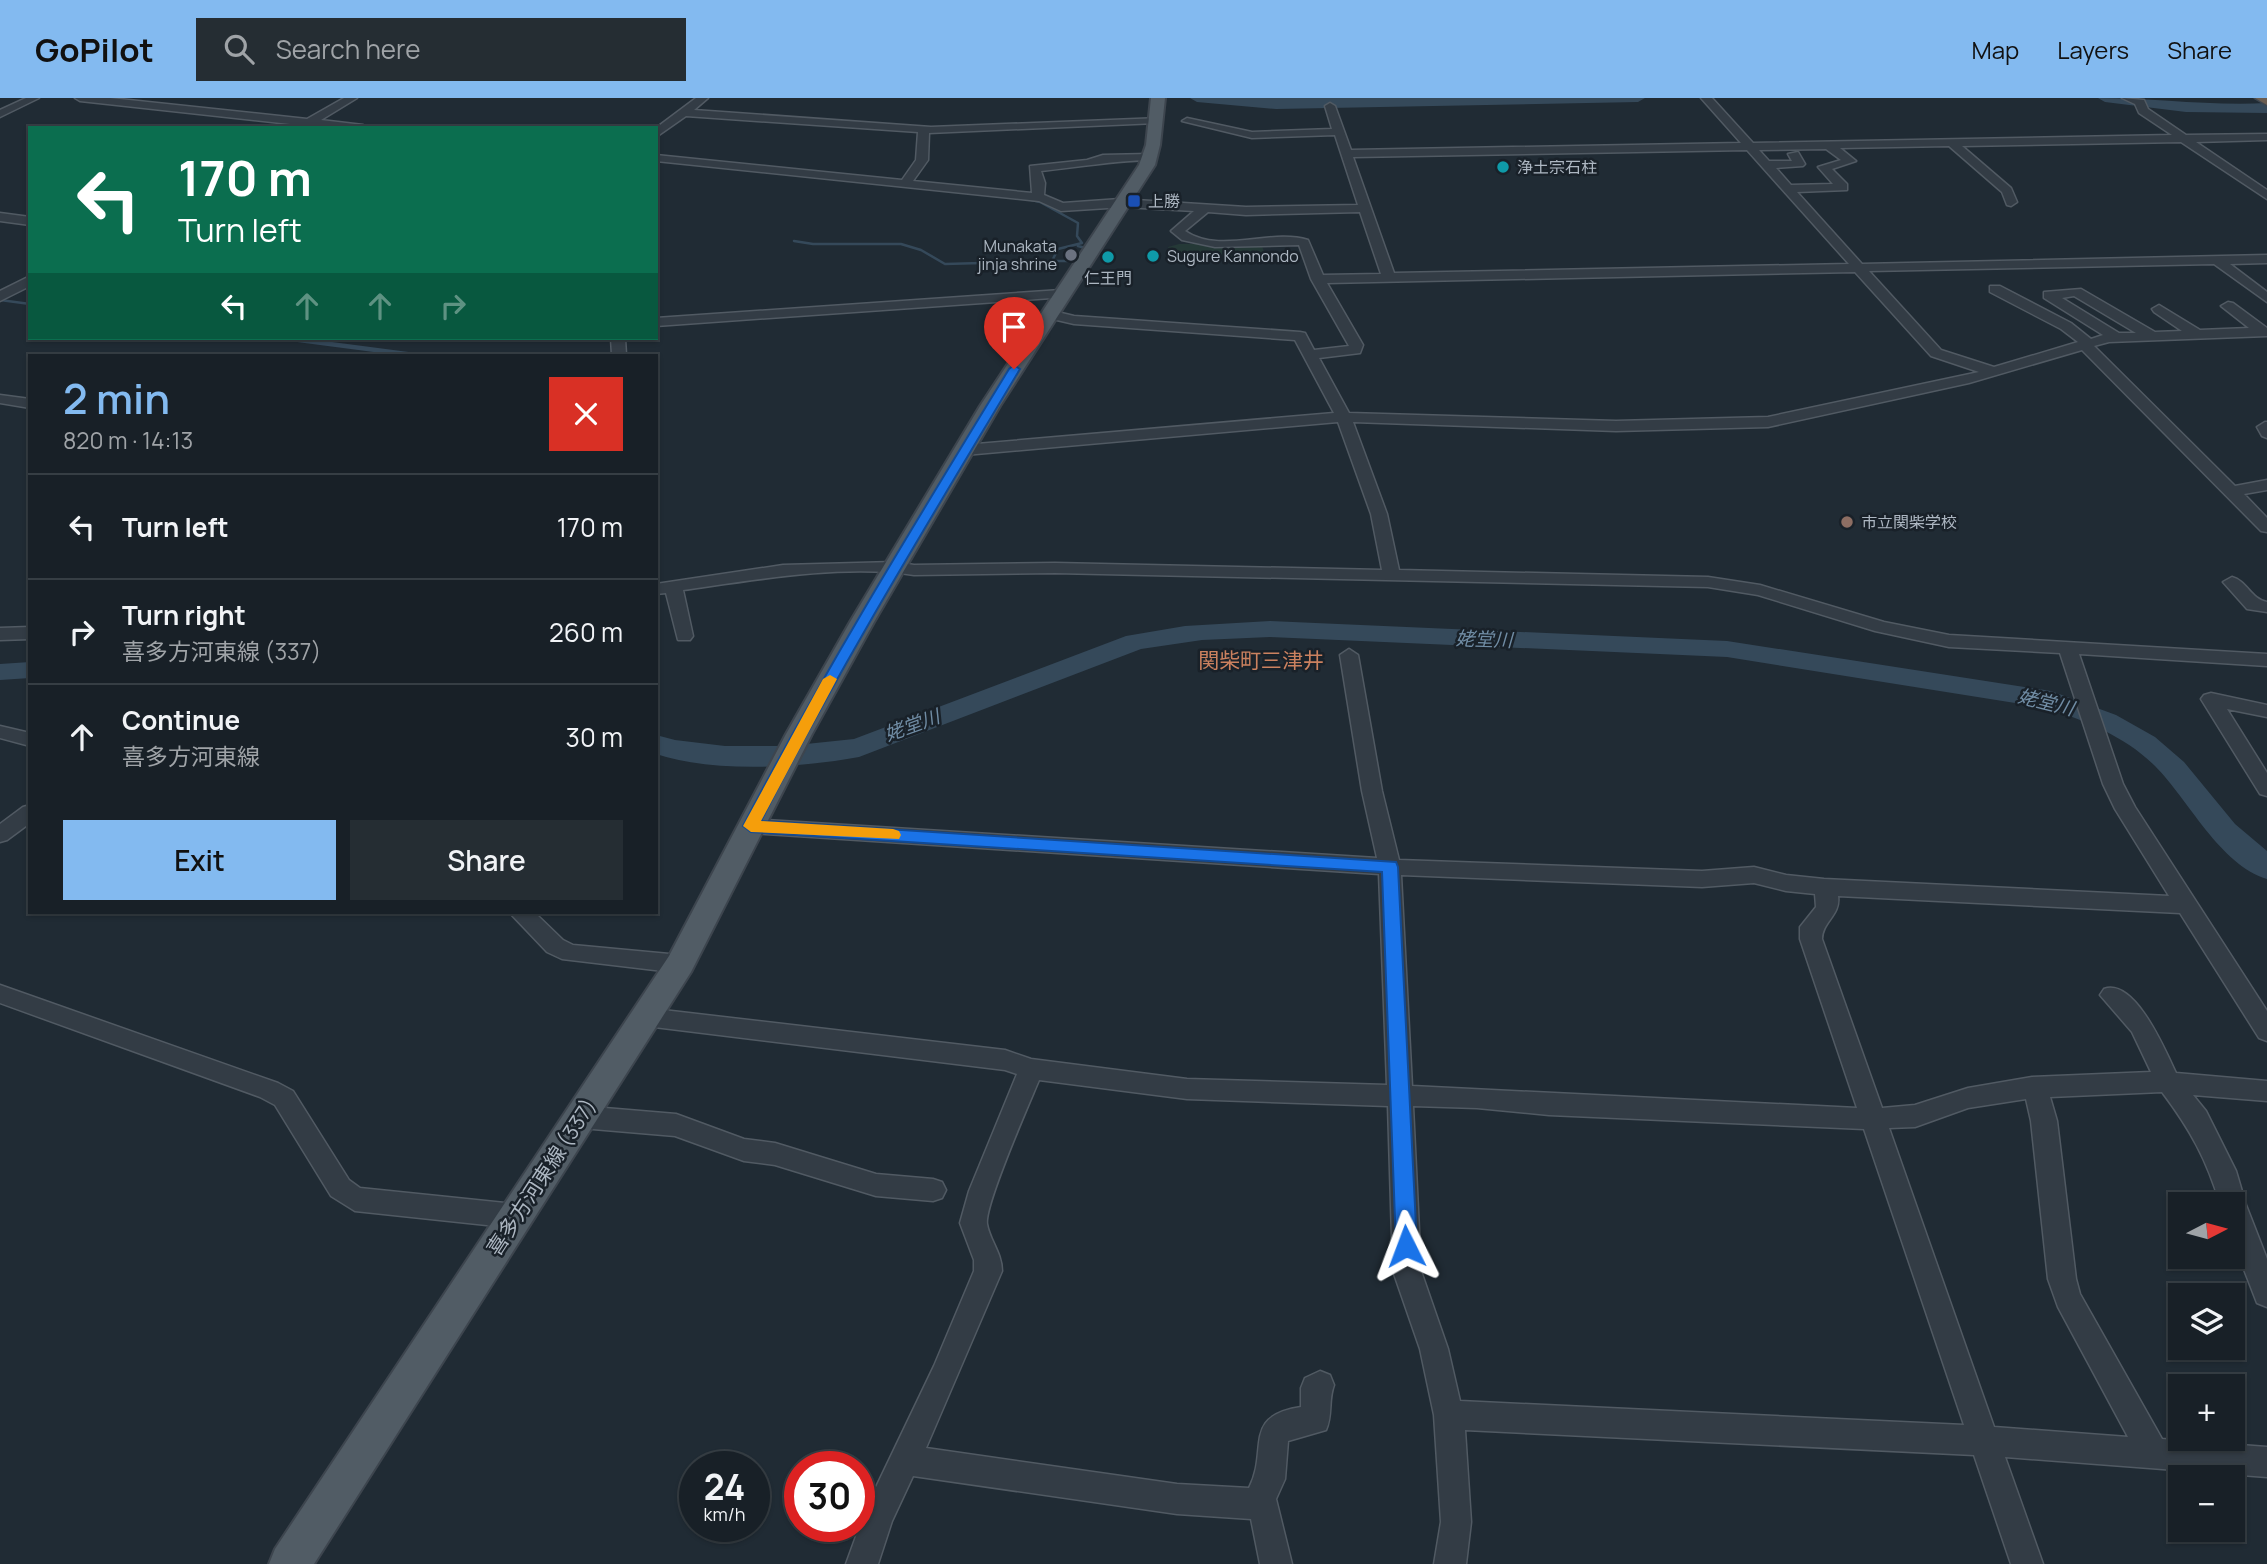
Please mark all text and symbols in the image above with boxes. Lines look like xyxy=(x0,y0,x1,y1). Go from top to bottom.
search box xyxy=(196,18,686,81)
text: GoPilot xyxy=(35,27,154,72)
icon: search xyxy=(220,30,258,68)
text: Search here xyxy=(276,31,420,67)
text: Map xyxy=(1972,33,2019,66)
text: Layers xyxy=(2057,33,2129,66)
text: Share xyxy=(2167,33,2232,66)
text: 170 m xyxy=(178,144,312,211)
icon: left xyxy=(63,154,154,245)
place label: 浄土宗石柱 xyxy=(1517,156,1597,178)
marker: 浄土宗石柱 xyxy=(1495,159,1511,175)
place label: 上勝 xyxy=(1148,190,1180,212)
marker: 上勝 xyxy=(1126,193,1142,209)
text: Turn left xyxy=(178,208,302,252)
place label: Munakata jinja shrine xyxy=(976,235,1057,275)
place label: Sugure Kannondo xyxy=(1167,245,1299,267)
marker: Munakata jinja shrine xyxy=(1063,247,1079,263)
marker: Sugure Kannondo xyxy=(1145,248,1161,264)
marker: 仁王門 xyxy=(1100,249,1116,265)
place label: 仁王門 xyxy=(1084,267,1132,289)
icon: left xyxy=(215,287,253,325)
icon: ahead xyxy=(288,287,326,325)
icon: ahead xyxy=(361,287,399,325)
icon: right xyxy=(434,287,472,325)
pin xyxy=(984,297,1044,369)
icon: arrive xyxy=(995,308,1033,346)
text: 2 min xyxy=(63,369,170,427)
button: close xyxy=(549,377,623,451)
text: 820 m · 14:13 xyxy=(63,424,193,456)
icon: left xyxy=(63,508,101,546)
text: Turn left xyxy=(122,509,229,545)
text: 170 m xyxy=(557,509,623,545)
place label: 市立関柴学校 xyxy=(1861,511,1957,533)
marker: 市立関柴学校 xyxy=(1839,514,1855,530)
text: Turn right xyxy=(122,597,246,633)
icon: right xyxy=(63,613,101,651)
text: 260 m xyxy=(549,614,623,650)
water label: 姥堂川 xyxy=(1455,625,1515,653)
text: 喜多方河東線 (337) xyxy=(122,635,321,667)
district label: 関柴町三津井 xyxy=(1198,646,1324,674)
water label: 姥堂川 xyxy=(2015,682,2079,722)
text: Continue xyxy=(122,702,240,738)
water label: 姥堂川 xyxy=(881,702,945,747)
icon: ahead xyxy=(63,718,101,756)
text: 30 m xyxy=(566,719,623,755)
text: 喜多方河東線 xyxy=(122,740,260,772)
button: Exit xyxy=(63,820,336,900)
button: Share xyxy=(350,820,623,900)
street label: 喜多方河東線 (337) xyxy=(480,1093,602,1261)
north arrow xyxy=(2168,1192,2245,1269)
map controls xyxy=(2168,1192,2245,1542)
position arrow xyxy=(1369,1209,1443,1283)
button: layers xyxy=(2168,1283,2245,1360)
button: + xyxy=(2168,1374,2245,1451)
speed limit sign: 30 xyxy=(784,1451,875,1542)
text: 24 xyxy=(704,1463,745,1511)
button: − xyxy=(2168,1465,2245,1542)
text: km/h xyxy=(704,1502,745,1526)

